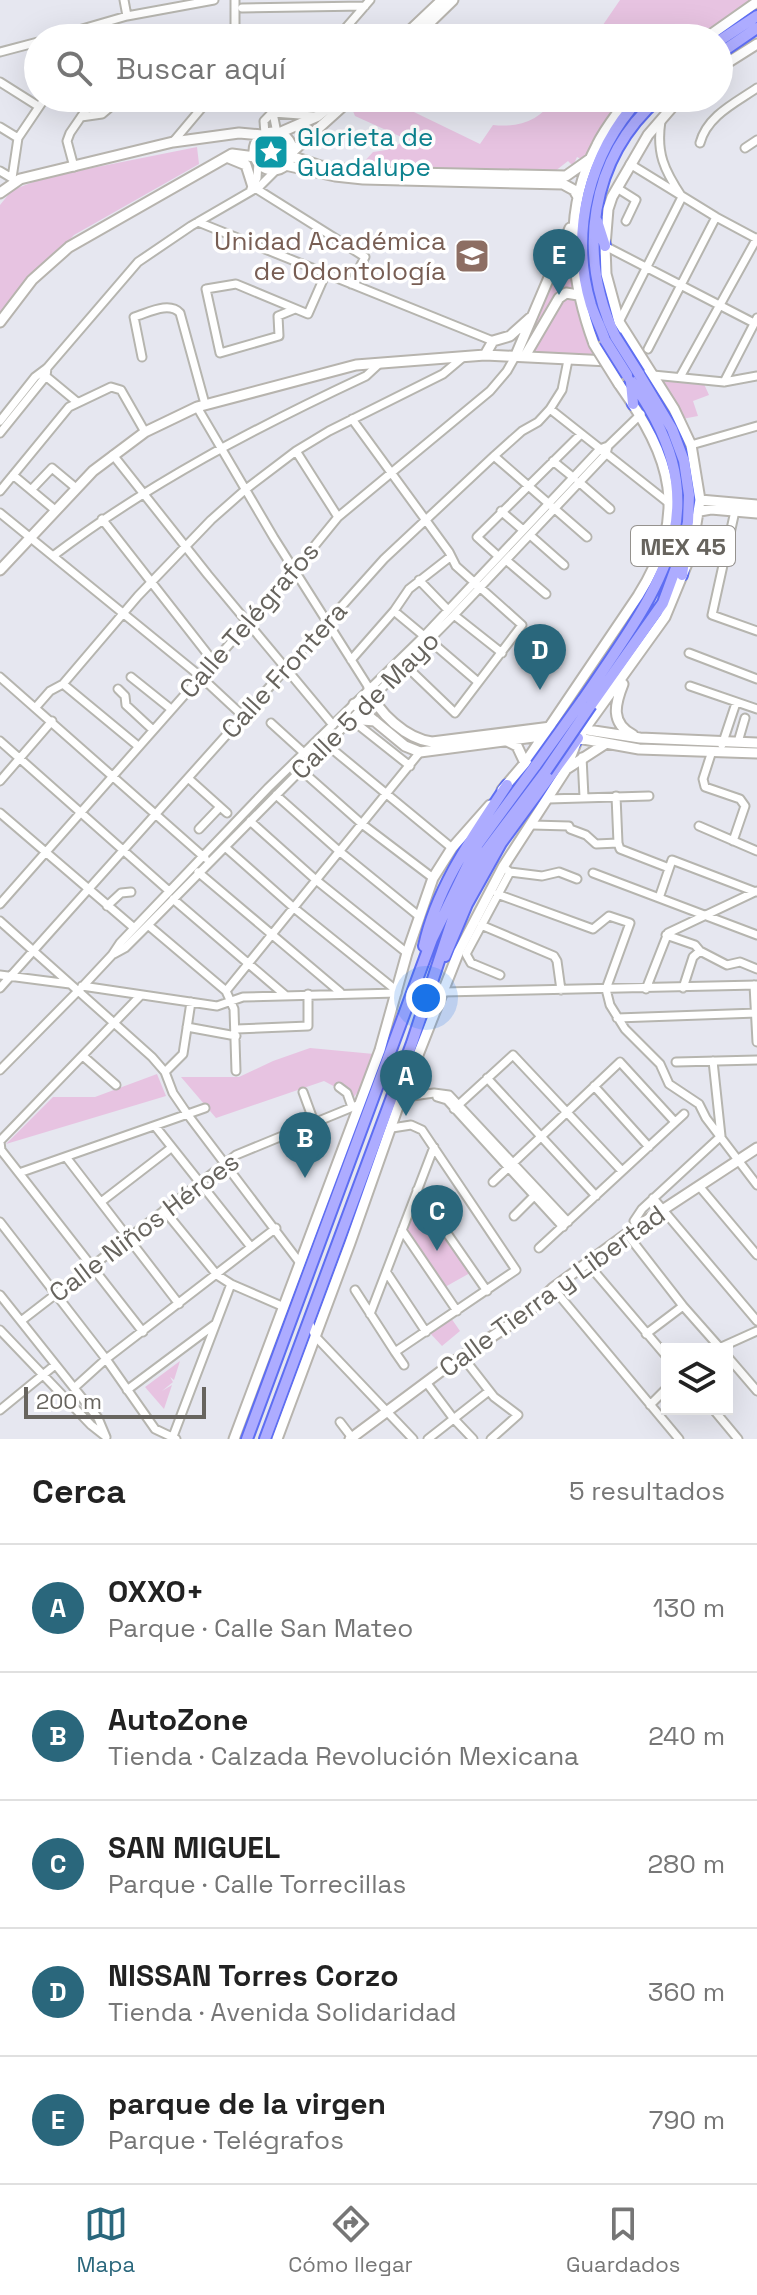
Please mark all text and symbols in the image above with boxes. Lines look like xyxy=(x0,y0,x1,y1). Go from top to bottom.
search box xyxy=(24,24,733,112)
icon: search xyxy=(52,46,96,90)
text: Buscar aquí xyxy=(116,49,286,88)
place label: Glorieta de Guadalupe xyxy=(297,120,433,184)
place icon: Glorieta de Guadalupe xyxy=(252,133,290,171)
place label: Unidad Académica de Odontología xyxy=(214,224,446,288)
pin: E xyxy=(533,229,585,295)
school or university icon: Unidad Académica de Odontología xyxy=(453,237,491,275)
road number: MEX 45 xyxy=(631,526,735,566)
street label: Calle Telégrafos xyxy=(172,535,326,705)
street label: Calle Frontera xyxy=(214,594,354,746)
street label: Calle 5 de Mayo xyxy=(283,623,447,787)
pin: D xyxy=(514,624,566,690)
your location xyxy=(406,978,446,1018)
pin: A xyxy=(380,1050,432,1116)
pin: B xyxy=(279,1112,331,1178)
street label: Calle Niños Héroes xyxy=(42,1144,246,1310)
pin: C xyxy=(411,1185,463,1251)
street label: Calle Tierra y Libertad xyxy=(433,1198,671,1384)
map controls xyxy=(661,1343,733,1415)
button: layers xyxy=(661,1343,733,1415)
scale bar xyxy=(24,1383,206,1419)
text: 200 m xyxy=(36,1387,102,1415)
text: Cerca xyxy=(32,1470,126,1513)
text: 5 resultados xyxy=(569,1474,725,1508)
text: OXXO+ xyxy=(108,1572,204,1611)
text: A xyxy=(50,1591,66,1625)
text: 130 m xyxy=(653,1591,725,1625)
text: Parque · Calle San Mateo xyxy=(108,1611,413,1645)
text: AutoZone xyxy=(108,1700,248,1739)
text: B xyxy=(49,1719,67,1753)
text: 240 m xyxy=(648,1719,725,1753)
text: Tienda · Calzada Revolución Mexicana xyxy=(108,1739,579,1773)
text: SAN MIGUEL xyxy=(108,1828,280,1867)
text: C xyxy=(50,1847,66,1881)
text: 280 m xyxy=(647,1847,725,1881)
text: Parque · Calle Torrecillas xyxy=(108,1867,406,1901)
text: NISSAN Torres Corzo xyxy=(108,1956,399,1995)
text: D xyxy=(49,1975,67,2009)
text: 360 m xyxy=(648,1975,725,2009)
text: Tienda · Avenida Solidaridad xyxy=(108,1995,456,2029)
text: parque de la virgen xyxy=(108,2084,386,2123)
text: E xyxy=(51,2103,65,2137)
text: 790 m xyxy=(649,2103,725,2137)
text: Parque · Telégrafos xyxy=(108,2123,344,2157)
tab: Mapa xyxy=(77,2202,135,2278)
tab: Cómo llegar xyxy=(288,2202,413,2278)
tab: Guardados xyxy=(566,2202,680,2278)

